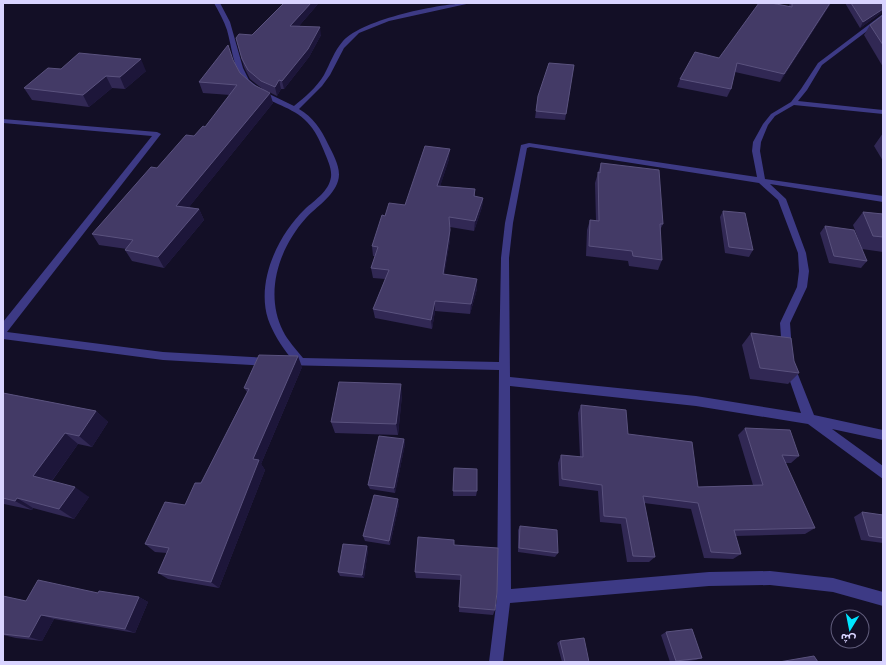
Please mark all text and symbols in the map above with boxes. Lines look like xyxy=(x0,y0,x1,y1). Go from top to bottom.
north arrow xyxy=(830,609,870,649)
text: ش xyxy=(839,631,857,648)

